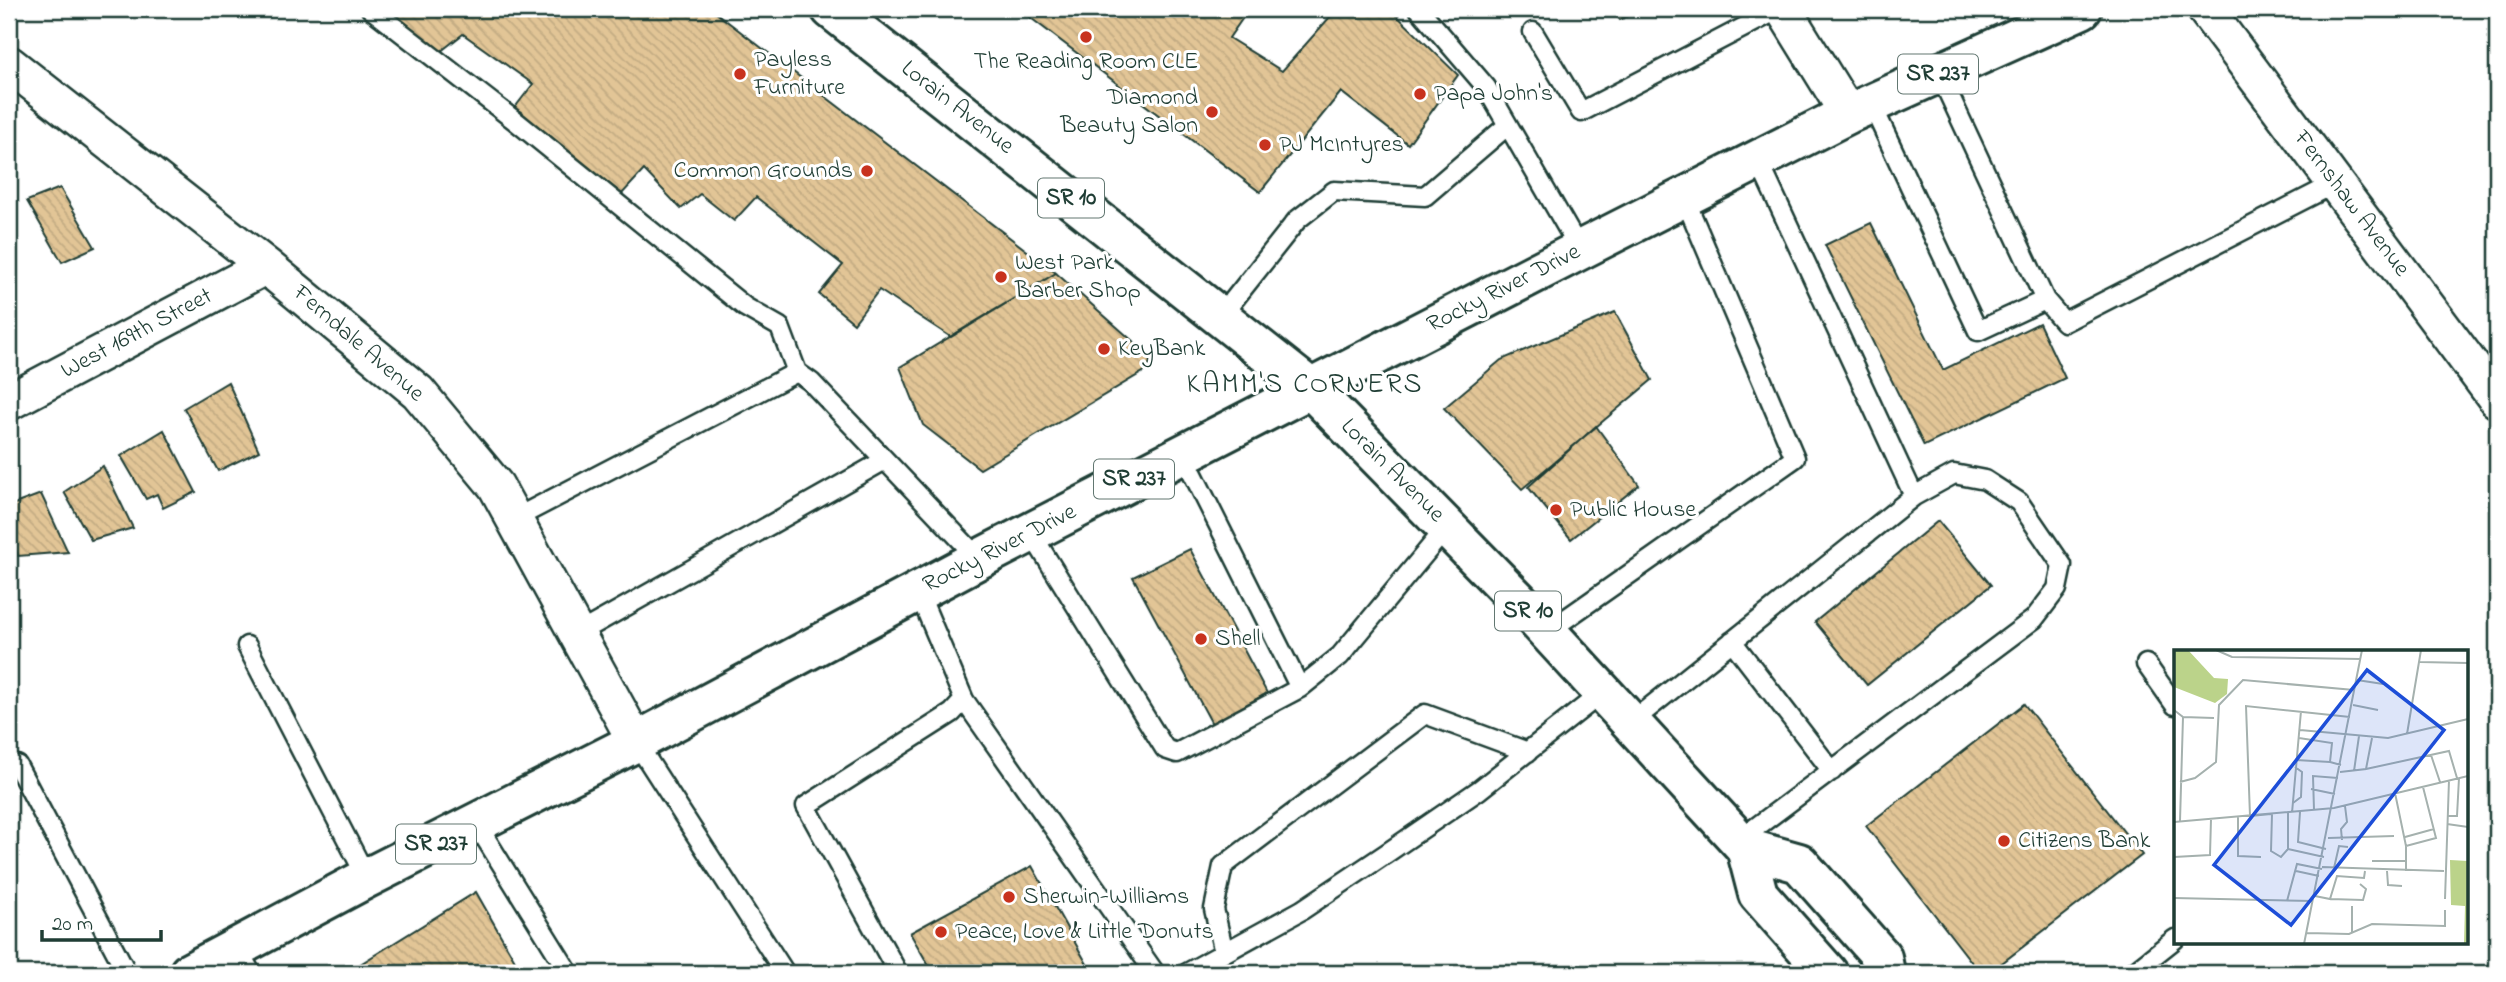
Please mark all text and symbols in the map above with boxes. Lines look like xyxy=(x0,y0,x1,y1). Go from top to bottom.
marker: The Reading Room CLE xyxy=(1078,29,1094,45)
place label: Payless Furniture xyxy=(753,43,845,106)
place label: The Reading Room CLE xyxy=(974,45,1198,80)
street label: Lorain Avenue xyxy=(893,52,1021,164)
road number: SR 237 xyxy=(1898,54,1978,94)
marker: Payless Furniture xyxy=(732,66,748,82)
place label: Papa John's xyxy=(1434,77,1553,112)
place label: Diamond Beauty Salon xyxy=(1059,81,1199,145)
marker: Papa John's xyxy=(1412,86,1428,102)
marker: Diamond Beauty Salon xyxy=(1204,104,1220,120)
street label: Fernshaw Avenue xyxy=(2284,123,2418,285)
place label: PJ McIntyres xyxy=(1279,128,1404,164)
marker: PJ McIntyres xyxy=(1257,137,1273,153)
place label: Common Grounds xyxy=(674,154,853,189)
marker: Common Grounds xyxy=(859,163,875,179)
road number: SR 10 xyxy=(1038,178,1104,218)
street label: Rocky River Drive xyxy=(1421,235,1588,344)
place label: West Park Barber Shop xyxy=(1014,246,1141,309)
marker: West Park Barber Shop xyxy=(993,269,1009,285)
street label: Ferndale Avenue xyxy=(284,276,432,411)
street label: West 169th Street xyxy=(55,279,219,389)
place label: KeyBank xyxy=(1118,332,1206,368)
marker: KeyBank xyxy=(1096,341,1112,357)
district label: KAMM'S CORNERS xyxy=(1187,365,1423,406)
street label: Lorain Avenue xyxy=(1332,411,1453,532)
road number: SR 237 xyxy=(1094,460,1174,499)
place label: Public House xyxy=(1570,493,1696,528)
street label: Rocky River Drive xyxy=(917,495,1084,604)
marker: Public House xyxy=(1548,502,1564,518)
road number: SR 10 xyxy=(1495,592,1561,631)
place label: Shell xyxy=(1215,622,1261,657)
marker: Shell xyxy=(1193,631,1209,647)
inset map xyxy=(2174,650,2468,944)
road number: SR 237 xyxy=(396,824,476,864)
place label: Citizens Bank xyxy=(2018,824,2151,859)
marker: Citizens Bank xyxy=(1996,833,2012,849)
place label: Sherwin-Williams xyxy=(1023,880,1189,915)
marker: Sherwin-Williams xyxy=(1001,889,1017,905)
scale bar xyxy=(42,898,161,942)
text: 20 m xyxy=(52,910,93,940)
place label: Peace, Love & Little Donuts xyxy=(955,915,1214,950)
marker: Peace, Love & Little Donuts xyxy=(933,924,949,940)

